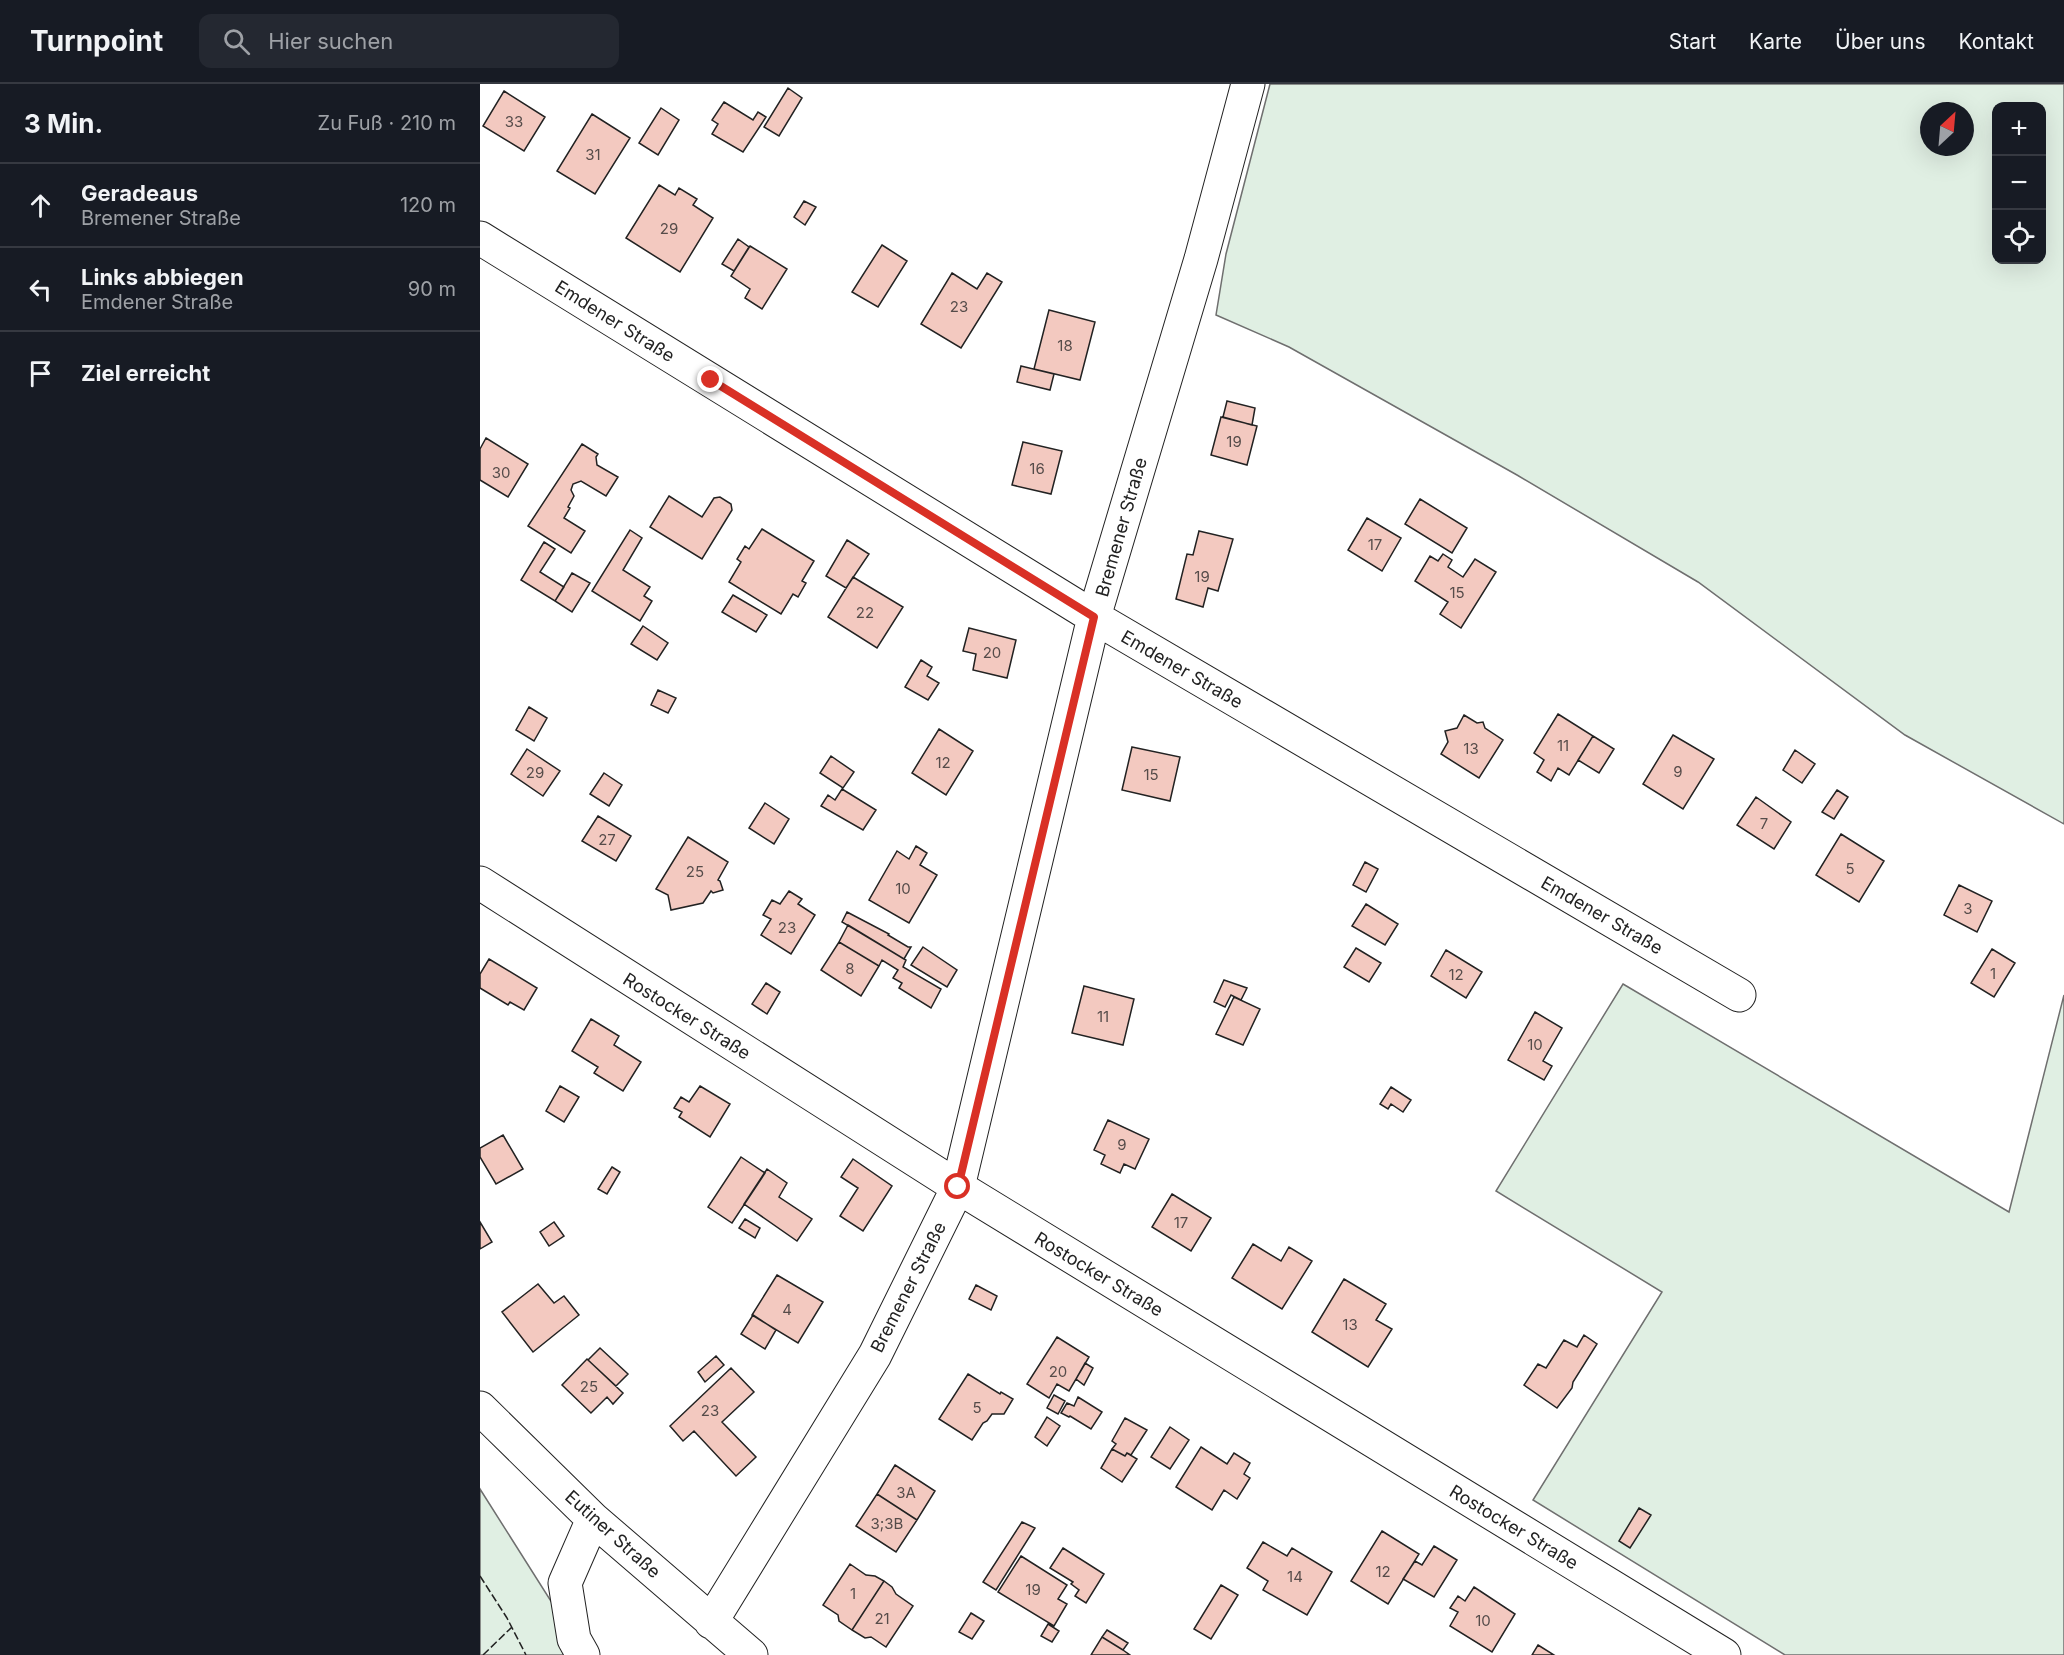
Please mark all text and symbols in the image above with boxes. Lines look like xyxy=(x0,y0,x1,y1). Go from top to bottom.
search box xyxy=(199,14,619,68)
text: Turnpoint xyxy=(30,24,163,58)
icon: search xyxy=(220,25,253,58)
text: Hier suchen xyxy=(268,28,393,54)
text: Start xyxy=(1669,29,1716,54)
text: Karte xyxy=(1749,29,1802,54)
text: Über uns xyxy=(1835,29,1926,54)
text: Kontakt xyxy=(1959,29,2034,54)
north arrow xyxy=(1920,102,1974,156)
map controls xyxy=(1992,102,2046,264)
button: + xyxy=(1992,102,2046,156)
text: 3 Min. xyxy=(24,108,103,139)
text: Zu Fuß · 210 m xyxy=(318,111,456,135)
house number: 33 xyxy=(505,112,523,131)
house number: 31 xyxy=(585,145,601,164)
button: − xyxy=(1992,156,2046,210)
text: Geradeaus xyxy=(81,180,198,206)
icon: ahead xyxy=(24,189,57,222)
text: 120 m xyxy=(400,193,456,217)
text: Bremener Straße xyxy=(81,206,241,230)
button: locate xyxy=(1992,210,2046,264)
house number: 29 xyxy=(660,219,678,238)
text: Links abbiegen xyxy=(81,264,244,290)
icon: left xyxy=(24,273,57,306)
street label: Emdener Straße xyxy=(551,276,679,366)
text: 90 m xyxy=(408,277,456,301)
text: Emdener Straße xyxy=(81,290,233,314)
house number: 23 xyxy=(950,297,968,316)
house number: 18 xyxy=(1057,336,1073,355)
icon: arrive xyxy=(24,357,57,390)
text: Ziel erreicht xyxy=(81,360,210,386)
route end xyxy=(697,366,723,392)
house number: 19 xyxy=(1226,432,1242,451)
street label: Bremener Straße xyxy=(1091,455,1151,599)
house number: 16 xyxy=(1029,459,1045,478)
house number: 30 xyxy=(492,463,510,482)
house number: 17 xyxy=(1368,535,1382,554)
house number: 19 xyxy=(1194,567,1210,586)
house number: 15 xyxy=(1449,583,1465,602)
house number: 22 xyxy=(856,603,874,622)
street label: Emdener Straße xyxy=(1117,626,1247,712)
house number: 20 xyxy=(983,643,1001,662)
house number: 11 xyxy=(1557,736,1569,755)
house number: 13 xyxy=(1463,739,1479,758)
house number: 12 xyxy=(935,753,951,772)
house number: 9 xyxy=(1673,762,1683,781)
house number: 29 xyxy=(526,763,544,782)
house number: 15 xyxy=(1143,765,1159,784)
house number: 7 xyxy=(1760,814,1768,833)
house number: 27 xyxy=(598,830,616,849)
house number: 5 xyxy=(1845,859,1855,878)
house number: 25 xyxy=(686,862,704,881)
street label: Emdener Straße xyxy=(1537,872,1667,958)
house number: 10 xyxy=(895,879,911,898)
house number: 3 xyxy=(1963,899,1973,918)
house number: 23 xyxy=(778,918,796,937)
house number: 8 xyxy=(845,959,855,978)
house number: 1 xyxy=(1990,964,1996,983)
house number: 12 xyxy=(1448,965,1464,984)
street label: Rostocker Straße xyxy=(619,968,755,1064)
house number: 11 xyxy=(1097,1007,1109,1026)
house number: 10 xyxy=(1527,1035,1543,1054)
house number: 9 xyxy=(1117,1135,1127,1154)
route start xyxy=(944,1173,970,1199)
house number: 17 xyxy=(1174,1213,1188,1232)
street label: Bremener Straße xyxy=(866,1218,950,1356)
street label: Rostocker Straße xyxy=(1031,1227,1167,1321)
house number: 4 xyxy=(782,1300,792,1319)
house number: 13 xyxy=(1342,1315,1358,1334)
house number: 20 xyxy=(1049,1362,1067,1381)
house number: 25 xyxy=(580,1377,598,1396)
house number: 5 xyxy=(972,1398,982,1417)
house number: 23 xyxy=(701,1401,719,1420)
street label: Rostocker Straße xyxy=(1446,1480,1582,1574)
house number: 3A xyxy=(896,1483,916,1502)
street label: Eutiner Straße xyxy=(561,1486,665,1582)
house number: 3;3B xyxy=(871,1514,903,1533)
house number: 12 xyxy=(1375,1562,1391,1581)
house number: 14 xyxy=(1287,1567,1303,1586)
house number: 19 xyxy=(1025,1580,1041,1599)
house number: 1 xyxy=(850,1584,856,1603)
house number: 21 xyxy=(874,1609,890,1628)
house number: 10 xyxy=(1475,1611,1491,1630)

